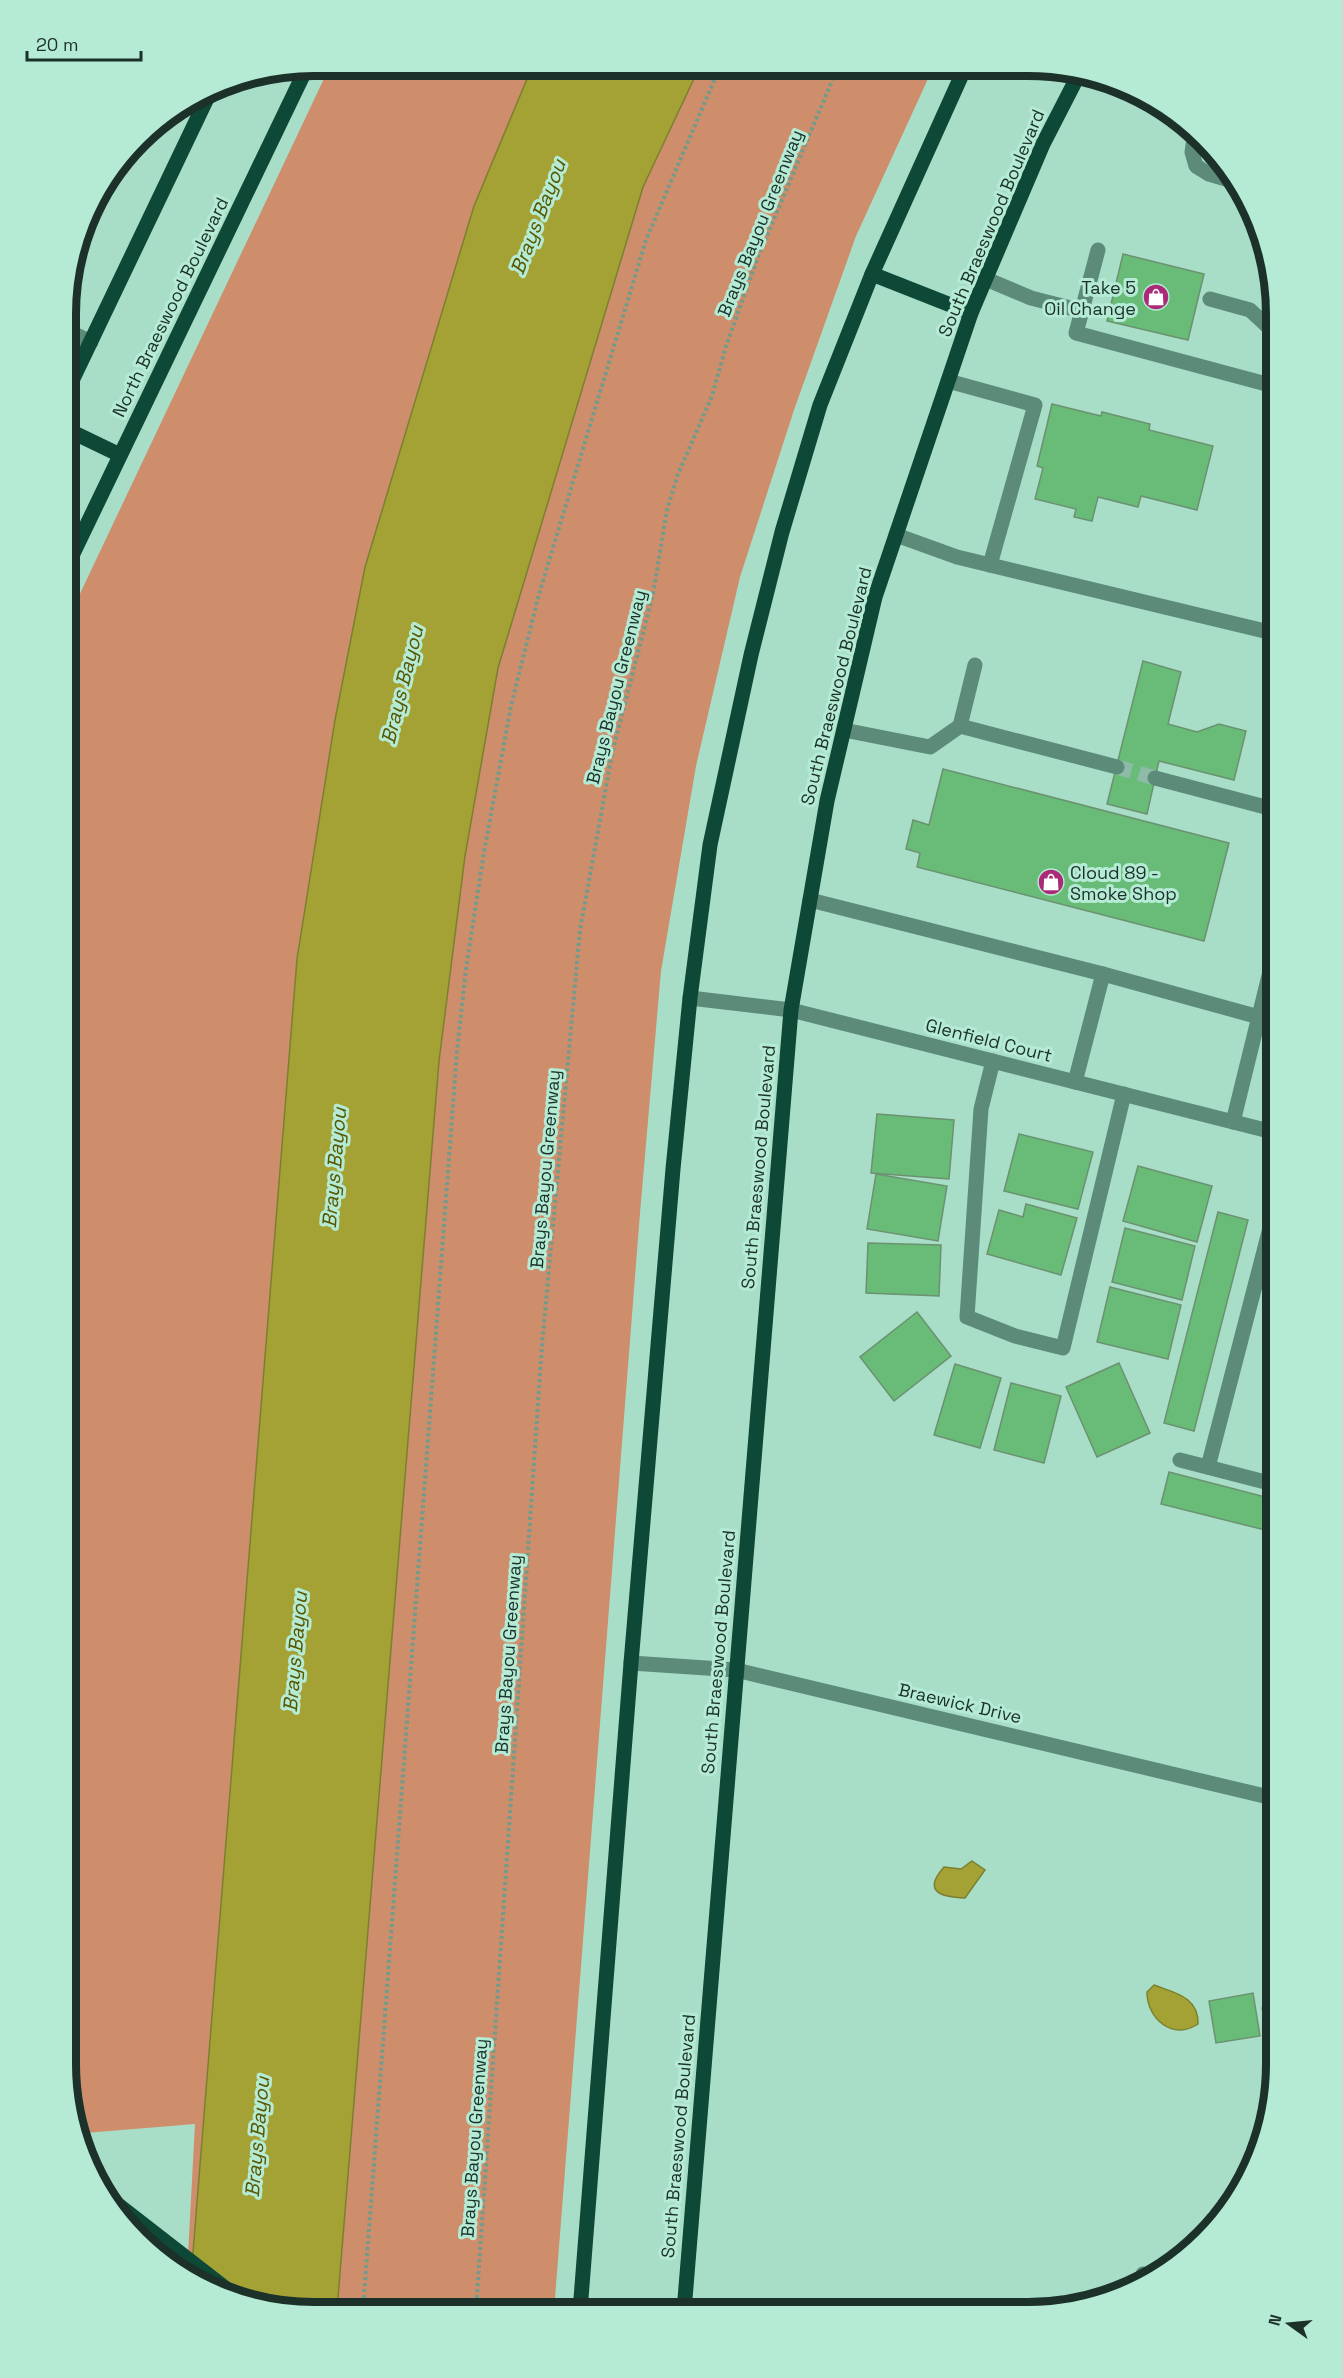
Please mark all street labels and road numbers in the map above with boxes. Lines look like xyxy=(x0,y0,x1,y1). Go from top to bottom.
street label: South Braeswood Boulevard xyxy=(933,106,1049,340)
street label: Brays Bayou Greenway xyxy=(712,126,808,320)
street label: North Braeswood Boulevard xyxy=(107,193,233,421)
street label: South Braeswood Boulevard xyxy=(795,564,877,808)
street label: Brays Bayou Greenway xyxy=(581,587,651,787)
street label: Glenfield Court xyxy=(923,1013,1055,1067)
street label: South Braeswood Boulevard xyxy=(736,1044,780,1290)
street label: Brays Bayou Greenway xyxy=(525,1069,565,1269)
street label: South Braeswood Boulevard xyxy=(696,1529,740,1775)
street label: Brays Bayou Greenway xyxy=(490,1554,526,1754)
street label: Braewick Drive xyxy=(896,1678,1024,1728)
street label: South Braeswood Boulevard xyxy=(656,2013,700,2259)
street label: Brays Bayou Greenway xyxy=(456,2038,492,2238)

